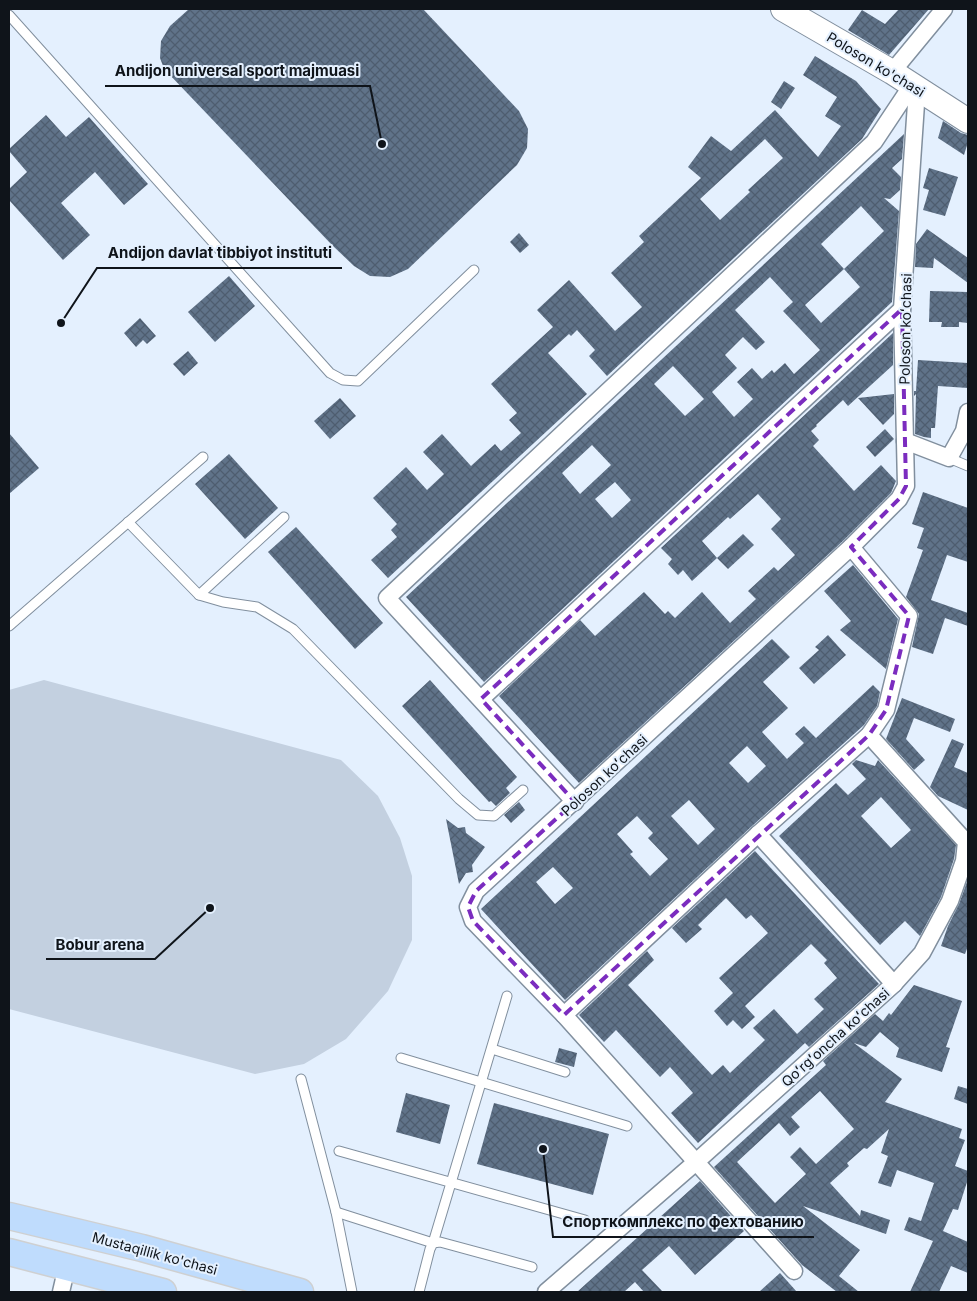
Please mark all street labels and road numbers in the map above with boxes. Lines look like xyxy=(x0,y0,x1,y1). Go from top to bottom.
street label: Poloson ko'chasi xyxy=(824,28,928,100)
street label: Poloson koʻchasi xyxy=(896,273,914,385)
street label: Poloson koʻchasi xyxy=(557,731,651,819)
street label: Qoʻrgʻoncha koʻchasi xyxy=(778,984,892,1090)
street label: Mustaqillik ko'chasi xyxy=(90,1228,220,1278)

